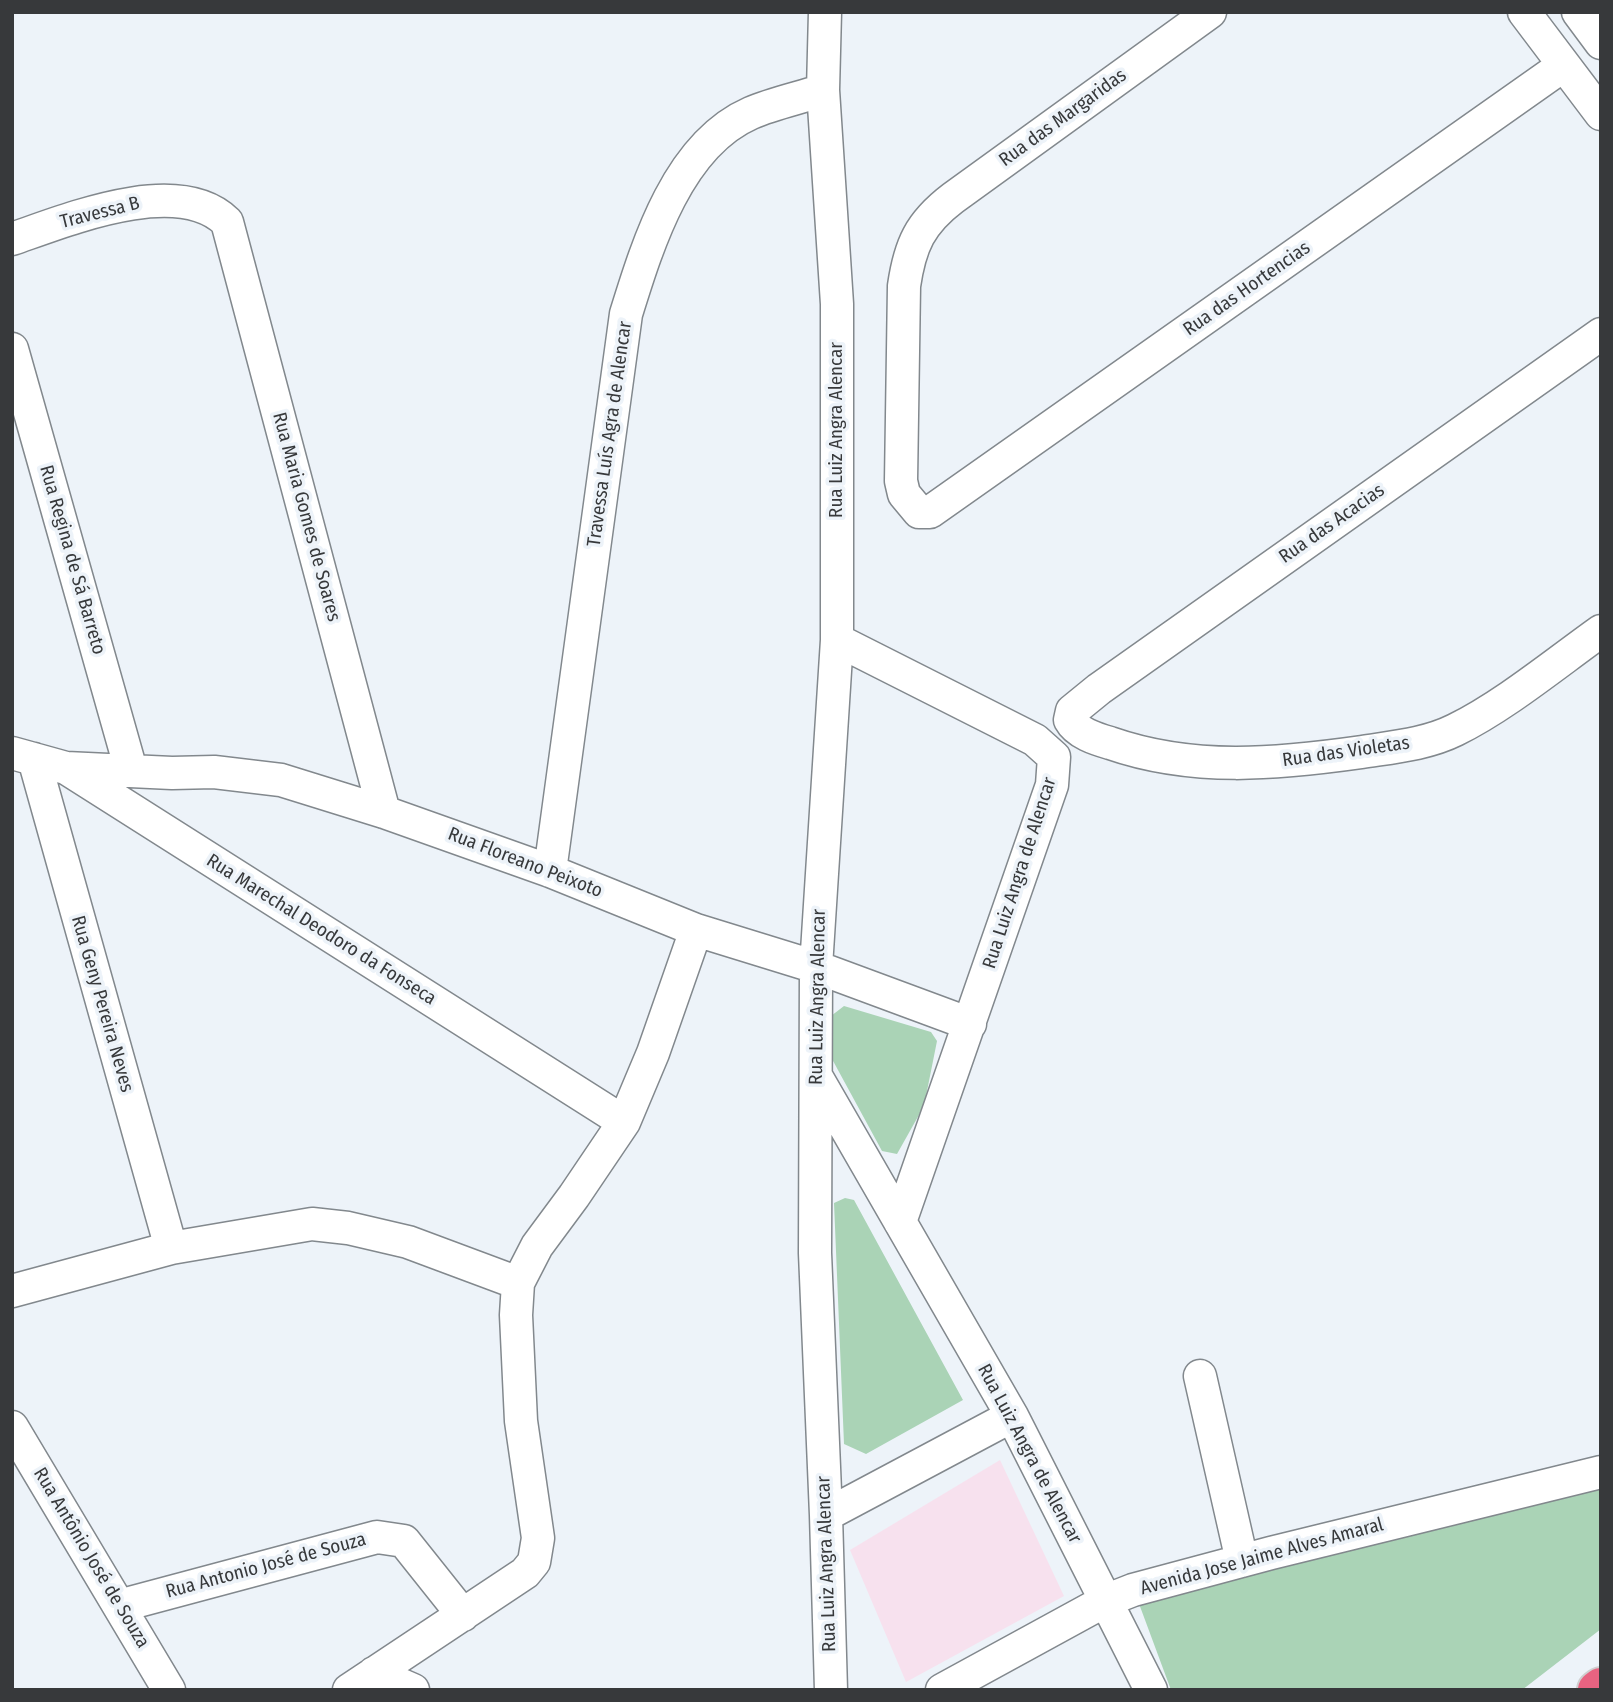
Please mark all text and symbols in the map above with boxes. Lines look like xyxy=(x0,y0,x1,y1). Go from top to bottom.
street label: Rua das Margaridas xyxy=(995,64,1131,172)
street label: Travessa B xyxy=(58,192,142,234)
street label: Rua das Hortencias xyxy=(1179,237,1315,341)
street label: Travessa Luís Agra de Alencar xyxy=(583,320,637,548)
street label: Rua Luiz Angra Alencar xyxy=(826,342,848,518)
street label: Rua Maria Gomes de Soares xyxy=(267,410,345,624)
street label: Rua Regina de Sá Barreto xyxy=(34,463,110,657)
street label: Rua das Acacias xyxy=(1275,479,1389,569)
street label: Rua das Violetas xyxy=(1281,732,1411,772)
street label: Rua Luiz Angra de Alencar xyxy=(978,774,1062,972)
street label: Rua Floreano Peixoto xyxy=(444,823,606,903)
street label: Rua Marechal Deodoro da Fonseca xyxy=(202,850,440,1010)
street label: Rua Luiz Angra Alencar xyxy=(805,909,831,1085)
street label: Rua Geny Pereira Neves xyxy=(66,913,138,1095)
street label: Rua Luiz Angra de Alencar xyxy=(972,1360,1086,1548)
street label: Rua Antônio José de Souza xyxy=(28,1464,154,1652)
street label: Rua Luiz Angra Alencar xyxy=(813,1476,841,1652)
street label: Avenida Jose Jaime Alves Amaral xyxy=(1138,1514,1386,1600)
street label: Rua Antonio José de Souza xyxy=(163,1528,369,1604)

